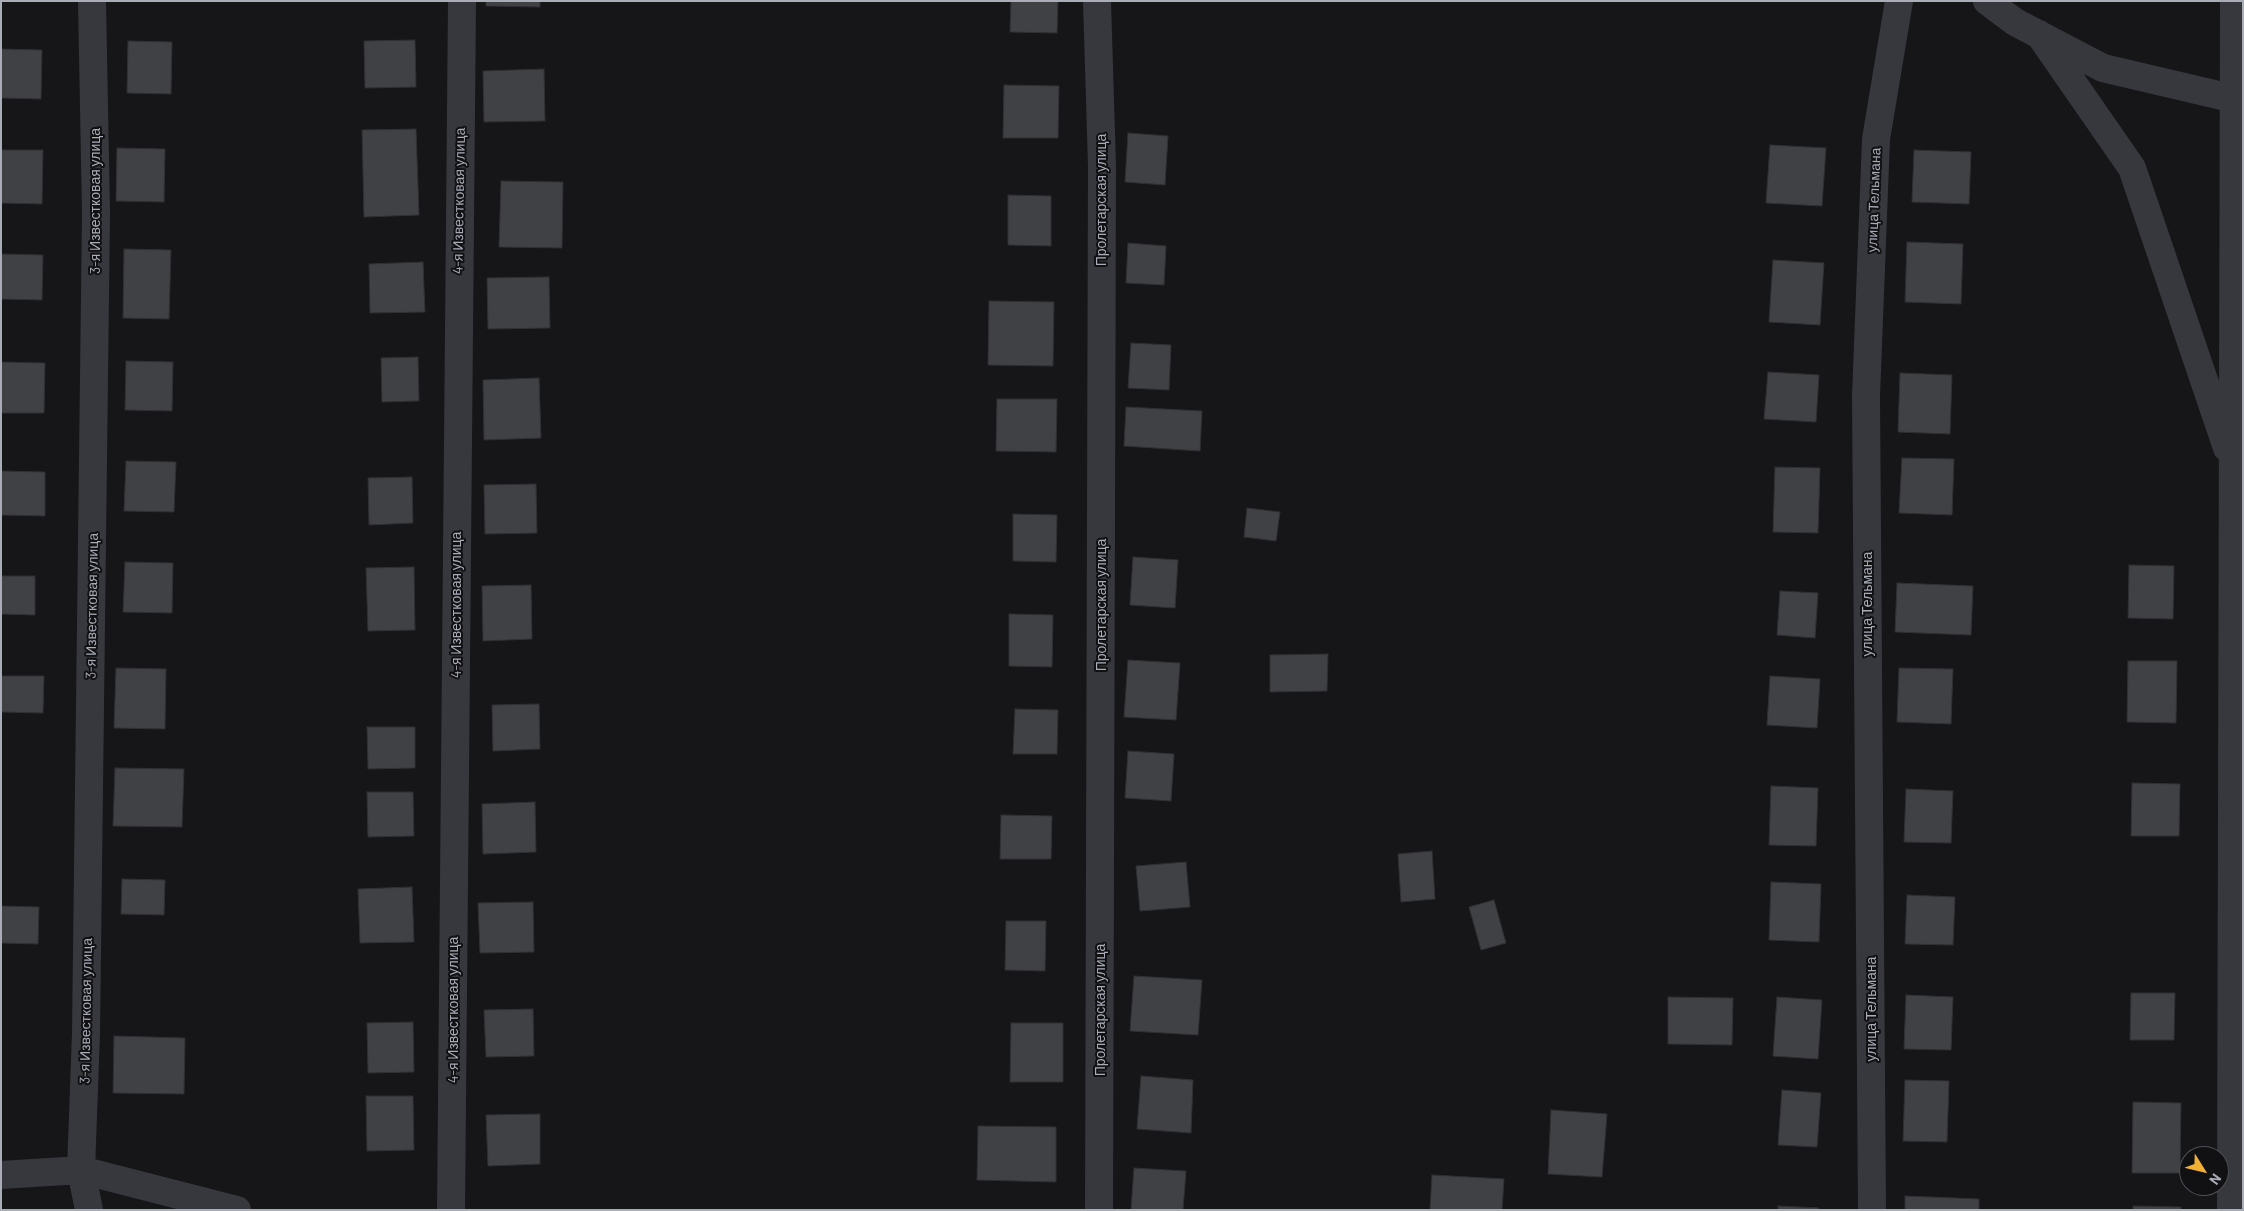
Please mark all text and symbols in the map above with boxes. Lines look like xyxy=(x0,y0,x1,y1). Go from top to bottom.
street label: 3-я Известковая улица xyxy=(87,128,103,274)
street label: 4-я Известковая улица xyxy=(449,128,469,274)
street label: Пролетарская улица xyxy=(1093,134,1109,266)
street label: улица Тельмана xyxy=(1864,147,1884,253)
street label: 4-я Известковая улица xyxy=(448,532,464,678)
street label: 3-я Известковая улица xyxy=(82,533,102,679)
street label: Пролетарская улица xyxy=(1093,539,1109,671)
street label: улица Тельмана xyxy=(1859,552,1875,656)
street label: 4-я Известковая улица xyxy=(445,937,461,1083)
street label: 3-я Известковая улица xyxy=(76,938,96,1084)
street label: Пролетарская улица xyxy=(1092,944,1108,1076)
street label: улица Тельмана xyxy=(1863,957,1879,1061)
north arrow xyxy=(2179,1146,2229,1196)
text: N xyxy=(2206,1171,2225,1188)

